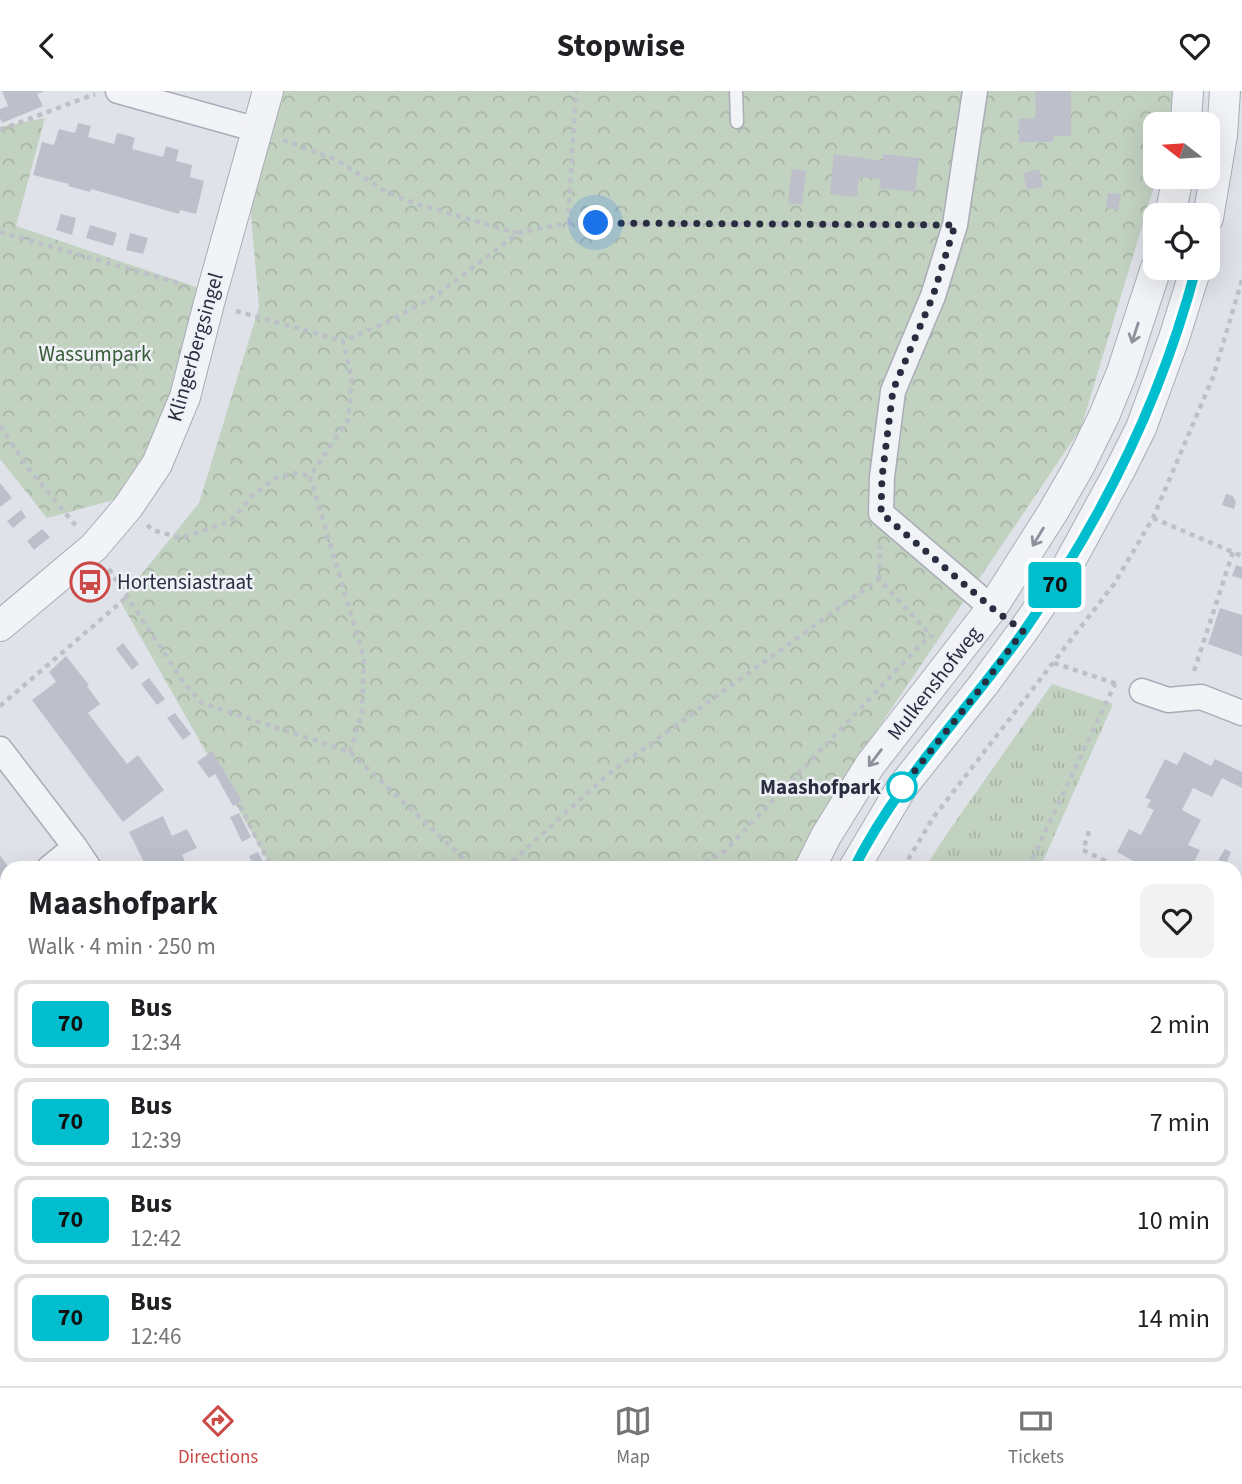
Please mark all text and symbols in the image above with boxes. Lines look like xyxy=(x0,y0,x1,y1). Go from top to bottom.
text: Stopwise xyxy=(557,23,685,69)
icon: back xyxy=(28,27,66,65)
icon: heart xyxy=(1176,27,1214,65)
north arrow xyxy=(1143,112,1220,189)
map controls xyxy=(1143,112,1220,280)
button: locate xyxy=(1143,203,1220,280)
your location xyxy=(578,205,613,240)
street label: Klingerbergsingel xyxy=(159,269,231,425)
one-way arrow xyxy=(1128,321,1140,343)
park label: Wassumpark xyxy=(39,339,152,369)
one-way arrow xyxy=(1030,527,1044,547)
bus stop icon: Hortensiastraat xyxy=(69,561,111,603)
line badge: 70 xyxy=(1024,562,1086,608)
place label: Hortensiastraat xyxy=(117,567,253,597)
text: 70 xyxy=(1042,567,1068,602)
street label: Mulkenshofweg xyxy=(880,619,988,746)
one-way arrow xyxy=(868,749,883,767)
place label: Maashofpark xyxy=(760,772,881,802)
marker: Maashofpark xyxy=(887,772,917,802)
text: Maashofpark xyxy=(28,880,218,927)
button: heart xyxy=(1140,884,1214,958)
text: Walk · 4 min · 250 m xyxy=(28,930,216,963)
text: Bus xyxy=(130,989,172,1026)
text: 70 xyxy=(58,1006,83,1041)
text: 2 min xyxy=(1150,1006,1210,1043)
text: 12:34 xyxy=(130,1026,181,1059)
text: Bus xyxy=(130,1087,172,1124)
text: 70 xyxy=(58,1104,83,1139)
text: 7 min xyxy=(1150,1104,1210,1141)
text: 12:39 xyxy=(130,1124,181,1157)
text: Bus xyxy=(130,1185,172,1222)
text: 70 xyxy=(58,1202,83,1237)
text: 10 min xyxy=(1137,1202,1210,1239)
text: 12:42 xyxy=(130,1222,181,1255)
text: Bus xyxy=(130,1283,172,1320)
text: 70 xyxy=(58,1300,83,1335)
text: 14 min xyxy=(1137,1300,1210,1337)
text: 12:46 xyxy=(130,1320,181,1353)
tab: Directions xyxy=(178,1402,258,1471)
tab: Map xyxy=(614,1402,652,1471)
tab: Tickets xyxy=(1008,1402,1064,1471)

